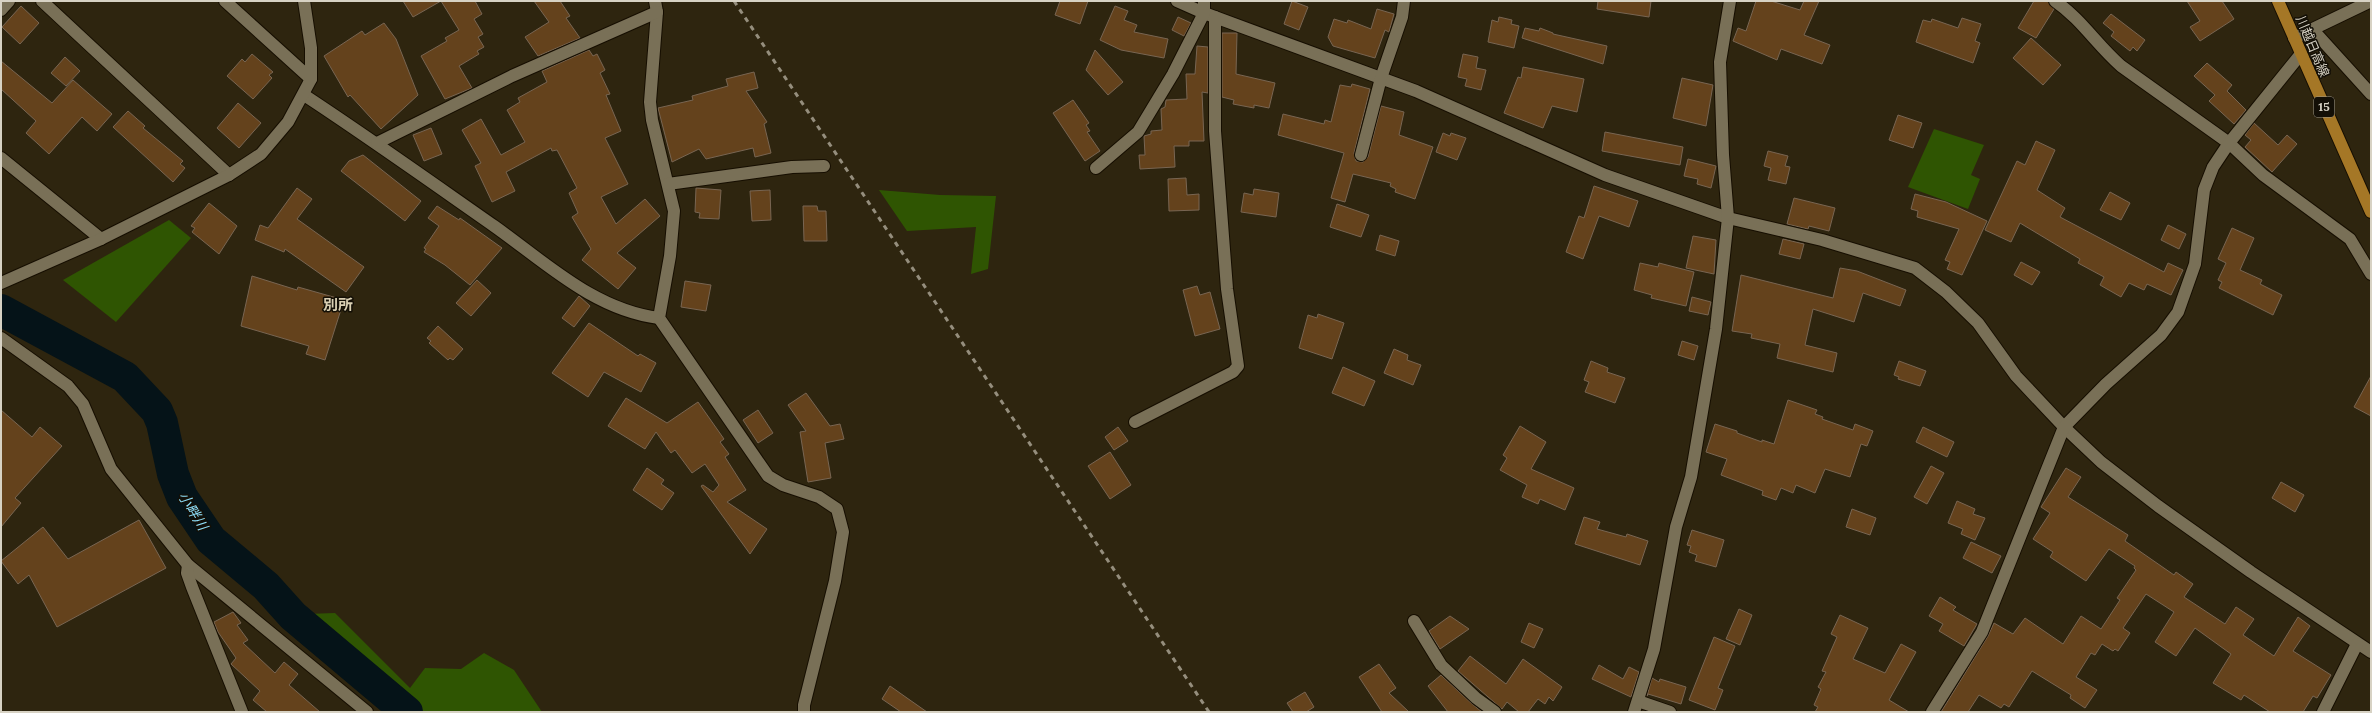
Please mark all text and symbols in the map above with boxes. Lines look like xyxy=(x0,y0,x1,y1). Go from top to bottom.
street label: 川越日高線 xyxy=(2292,13,2333,79)
road number: 15 xyxy=(2314,97,2334,117)
district label: 別所 xyxy=(323,295,353,314)
water label: 小畔川 xyxy=(174,488,213,535)

